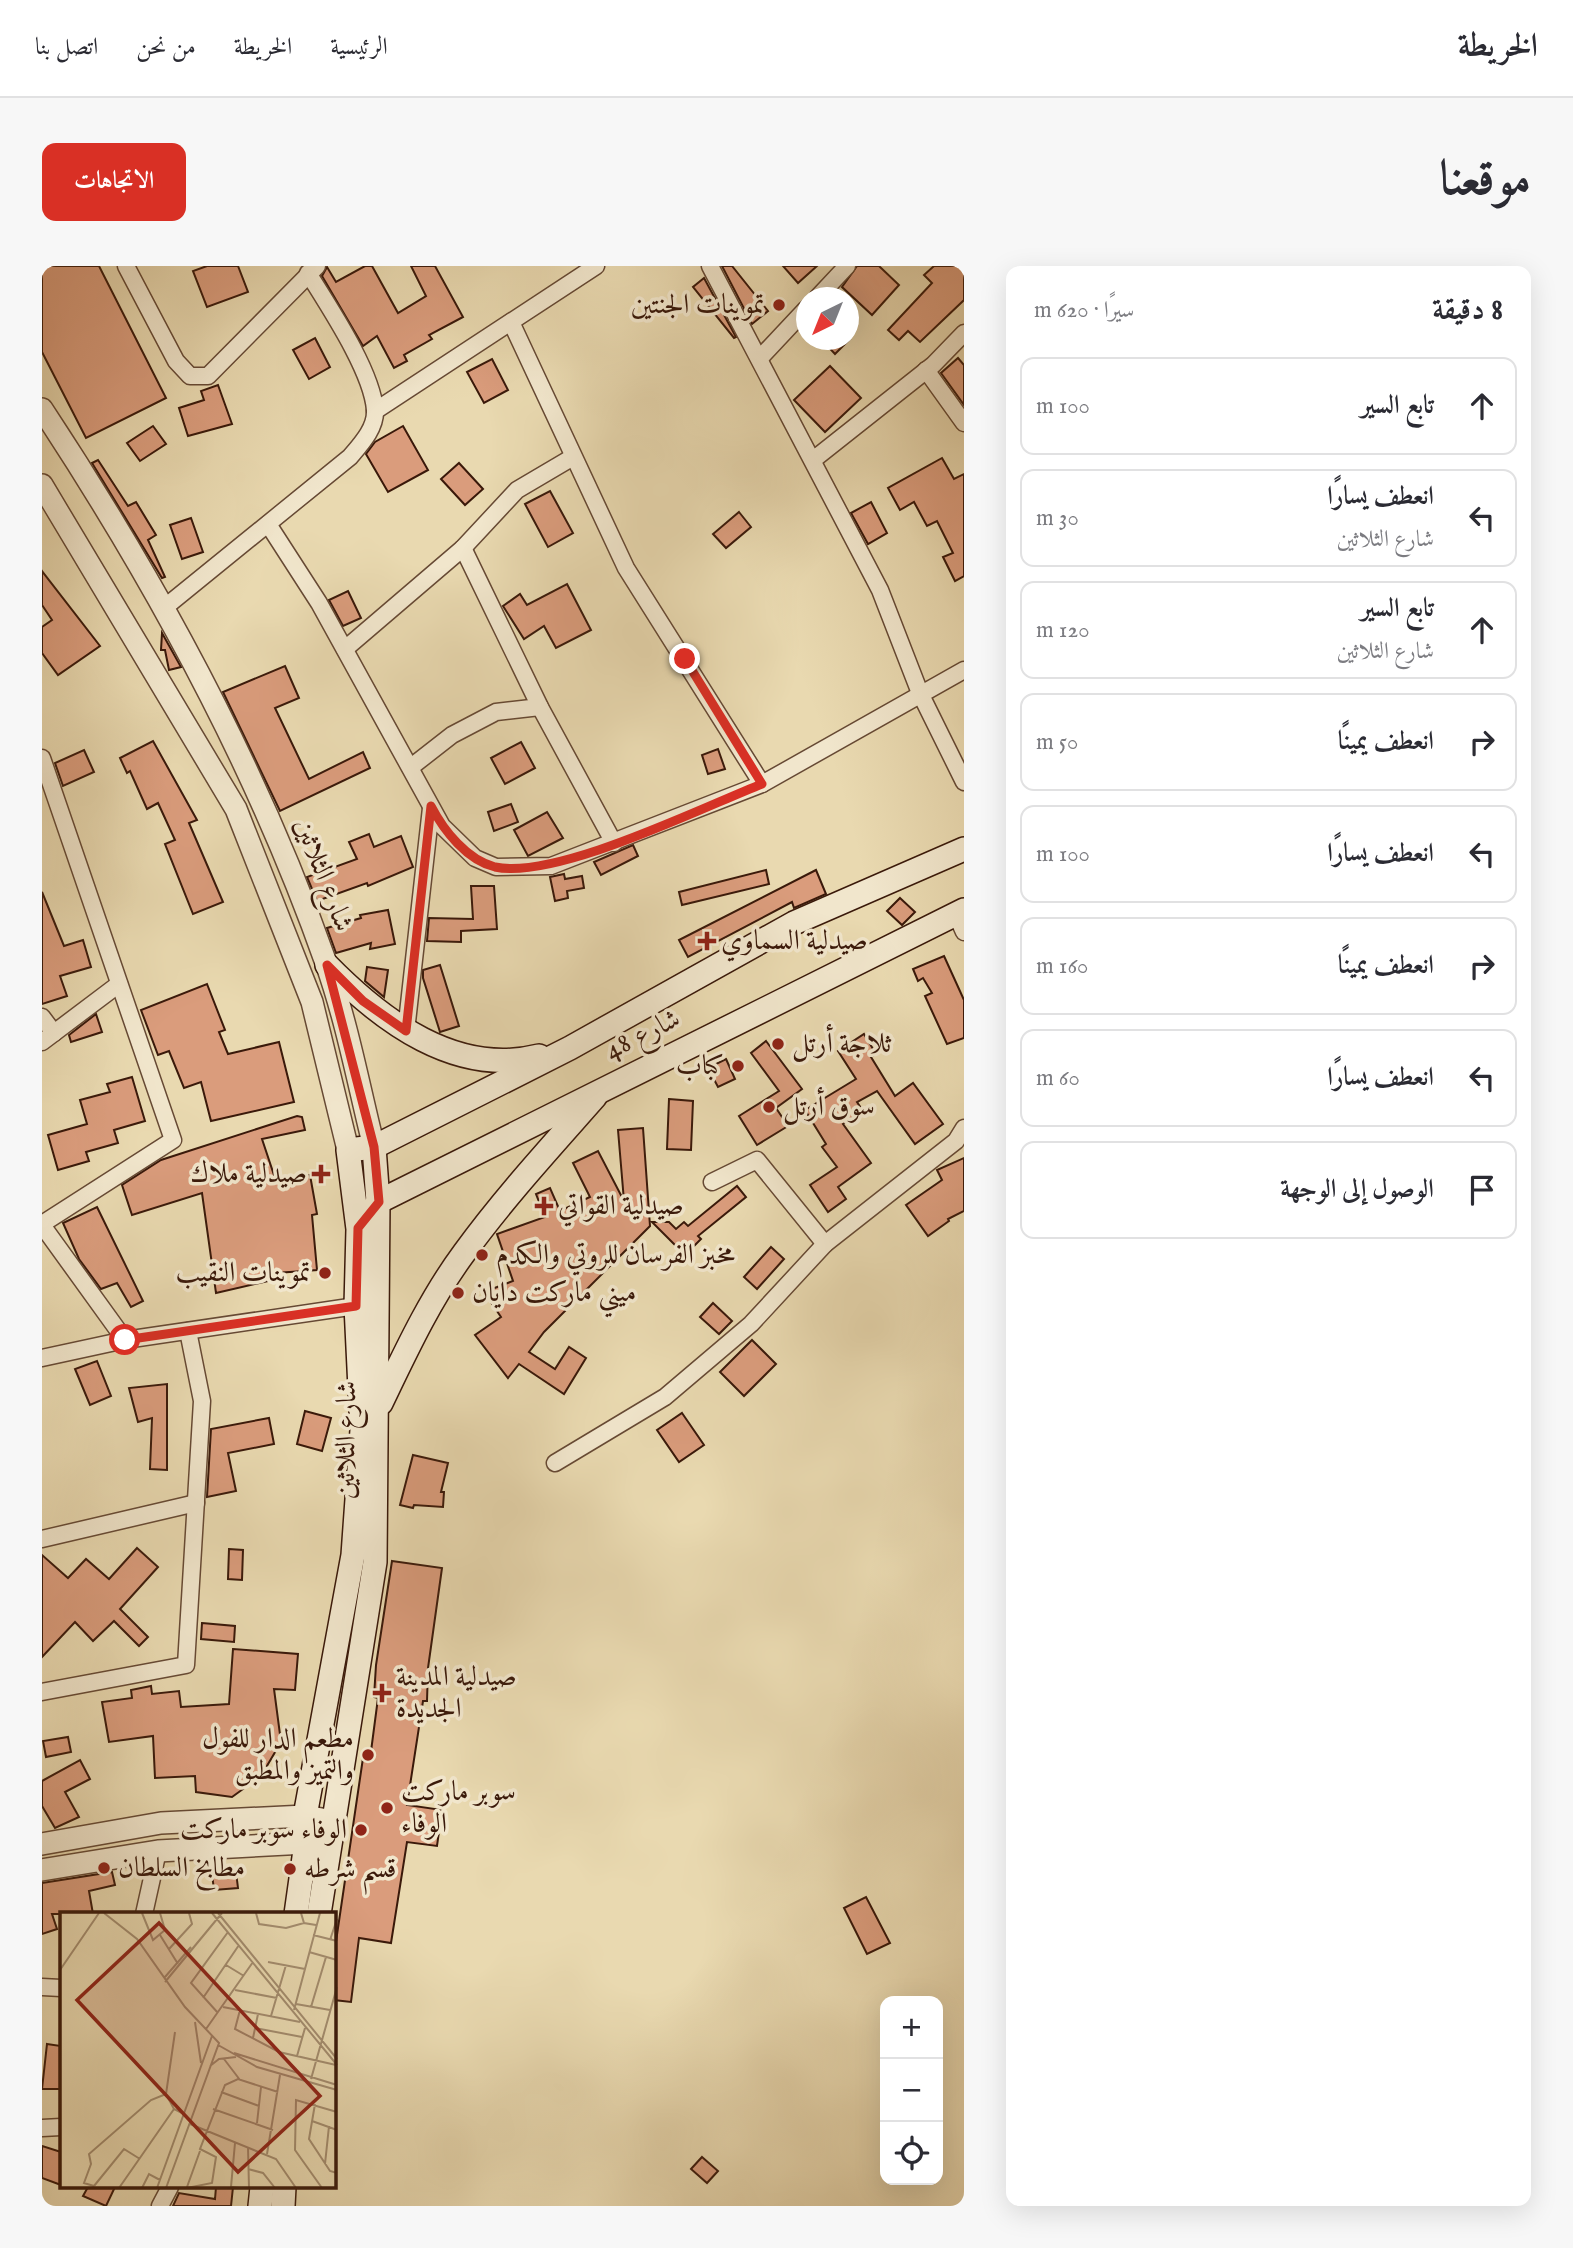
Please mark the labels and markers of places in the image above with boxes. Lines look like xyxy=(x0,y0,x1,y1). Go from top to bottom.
place label: تموينات الجنتين xyxy=(631,288,765,323)
marker: تموينات الجنتين xyxy=(771,297,787,313)
place label: صيدلية السماوي xyxy=(721,924,868,962)
marker: صيدلية السماوي xyxy=(699,933,715,949)
place label: ثلاجة أرتل xyxy=(792,1023,892,1062)
marker: ثلاجة أرتل xyxy=(770,1036,786,1052)
place label: كباب xyxy=(676,1049,724,1084)
marker: كباب xyxy=(730,1058,746,1074)
place label: سوق أرتل xyxy=(783,1086,875,1125)
marker: سوق أرتل xyxy=(761,1099,777,1115)
place label: صيدلية ملاك xyxy=(190,1157,307,1192)
marker: صيدلية ملاك xyxy=(313,1166,329,1182)
place label: صيدلية القواتي xyxy=(558,1189,684,1227)
marker: صيدلية القواتي xyxy=(536,1198,552,1214)
place label: مخبز الفرسان للروتي والكدم xyxy=(496,1238,735,1278)
marker: مخبز الفرسان للروتي والكدم xyxy=(474,1247,490,1263)
place label: تموينات النقيب xyxy=(175,1256,311,1291)
marker: تموينات النقيب xyxy=(317,1265,333,1281)
place label: ميني ماركت دايان xyxy=(472,1276,636,1318)
marker: ميني ماركت دايان xyxy=(450,1285,466,1301)
place label: صيدلية المدينة الجديدة xyxy=(396,1660,517,1727)
marker: صيدلية المدينة الجديدة xyxy=(374,1685,390,1701)
place label: مطعم الدار للفول والتميز والمطبق xyxy=(202,1722,354,1789)
marker: مطعم الدار للفول والتميز والمطبق xyxy=(360,1747,376,1763)
place label: سوبر ماركت الوفاء xyxy=(401,1775,516,1842)
marker: سوبر ماركت الوفاء xyxy=(379,1800,395,1816)
place label: الوفاء سوبر ماركت xyxy=(180,1813,347,1848)
marker: الوفاء سوبر ماركت xyxy=(353,1822,369,1838)
place label: مطابخ السلطان xyxy=(118,1851,245,1891)
place label: قسم شرطه xyxy=(304,1852,396,1895)
marker: مطابخ السلطان xyxy=(96,1860,112,1876)
marker: قسم شرطه xyxy=(282,1861,298,1877)

